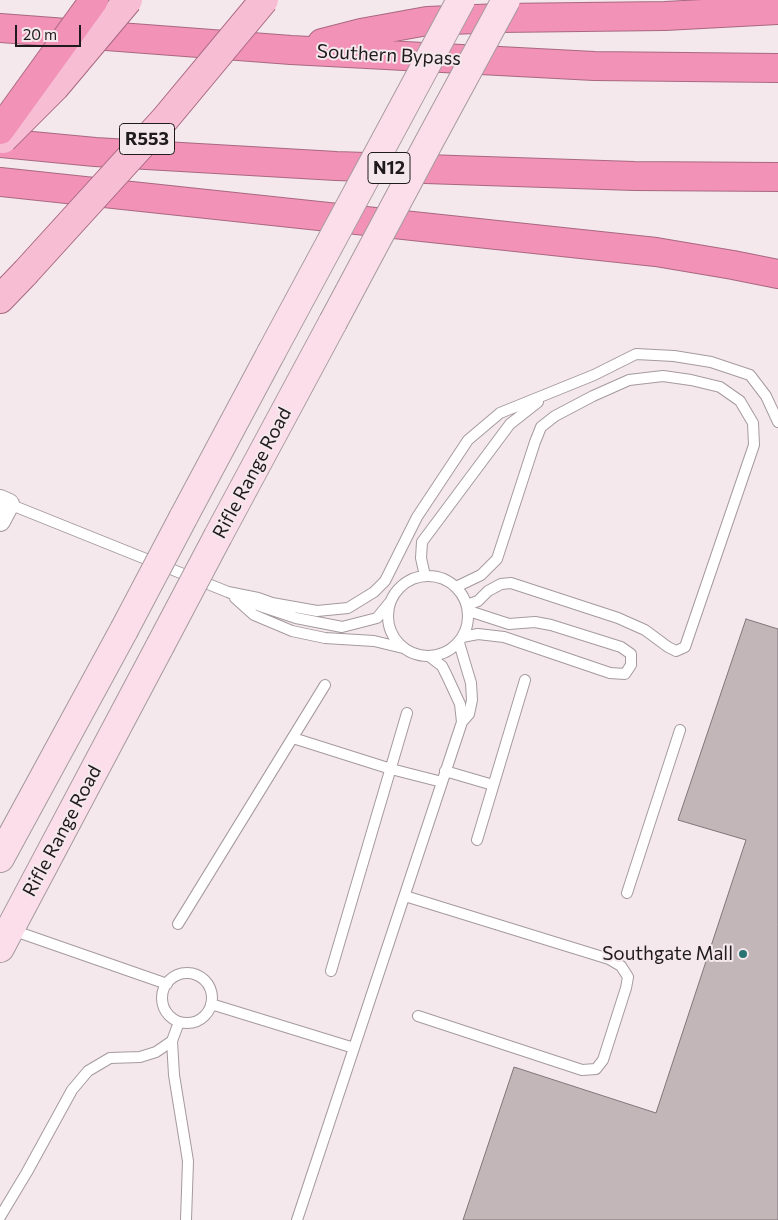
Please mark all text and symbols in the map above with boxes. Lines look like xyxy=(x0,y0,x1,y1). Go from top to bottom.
scale bar xyxy=(18,15,84,47)
text: 20 m xyxy=(23,25,57,43)
street label: Southern Bypass xyxy=(316,40,462,70)
road number: R553 xyxy=(120,124,174,154)
road number: N12 xyxy=(368,152,410,184)
street label: Rifle Range Road xyxy=(208,404,296,542)
street label: Rifle Range Road xyxy=(18,762,106,900)
place label: Southgate Mall xyxy=(602,943,733,965)
marker: Southgate Mall xyxy=(737,948,749,960)

